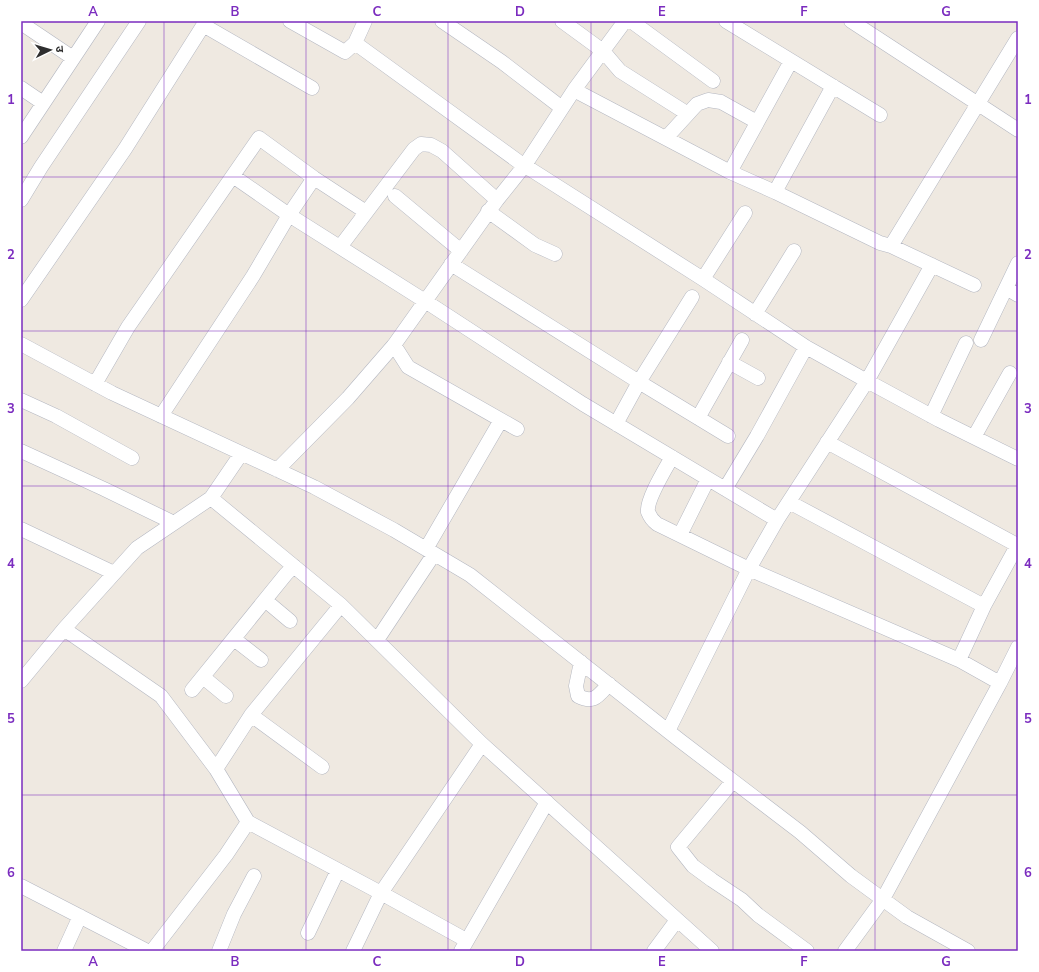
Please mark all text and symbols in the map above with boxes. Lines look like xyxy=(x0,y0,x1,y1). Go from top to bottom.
text: A xyxy=(88,3,98,21)
text: B xyxy=(231,3,240,21)
text: C xyxy=(373,3,382,21)
text: D xyxy=(515,3,525,21)
text: E xyxy=(658,3,666,21)
text: F xyxy=(800,3,808,21)
text: G xyxy=(941,3,951,21)
north arrow xyxy=(30,30,70,70)
text: उ xyxy=(52,45,67,54)
text: 1 xyxy=(7,91,15,109)
text: 1 xyxy=(1024,91,1032,109)
text: 2 xyxy=(7,246,15,264)
text: 2 xyxy=(1024,246,1032,264)
text: 3 xyxy=(7,400,15,418)
text: 3 xyxy=(1024,400,1032,418)
text: 4 xyxy=(7,555,15,573)
text: 4 xyxy=(1024,555,1032,573)
text: 5 xyxy=(7,710,15,728)
text: 5 xyxy=(1024,710,1032,728)
text: 6 xyxy=(7,864,15,882)
text: 6 xyxy=(1024,864,1032,882)
text: A xyxy=(88,953,98,971)
text: B xyxy=(231,953,240,971)
text: C xyxy=(373,953,382,971)
text: D xyxy=(515,953,525,971)
text: E xyxy=(658,953,666,971)
text: F xyxy=(800,953,808,971)
text: G xyxy=(941,953,951,971)

